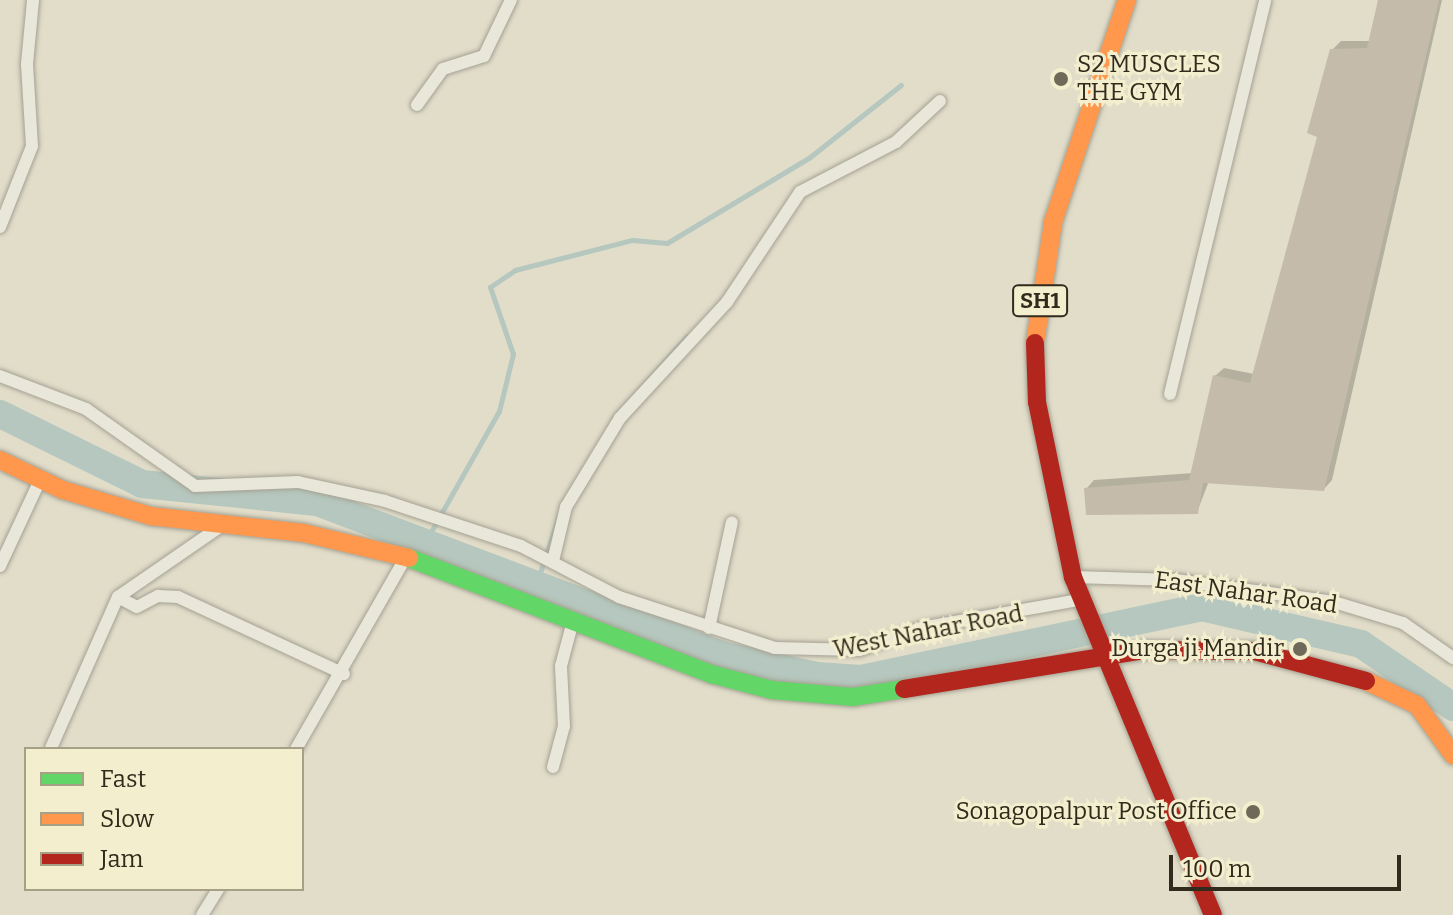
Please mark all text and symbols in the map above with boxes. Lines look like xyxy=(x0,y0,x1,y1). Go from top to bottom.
place label: S2 MUSCLES THE GYM xyxy=(1077,51,1221,107)
marker: S2 MUSCLES THE GYM xyxy=(1052,70,1070,88)
road number: SH1 xyxy=(1012,283,1068,319)
street label: East Nahar Road xyxy=(1153,566,1339,620)
street label: West Nahar Road xyxy=(831,599,1025,665)
place label: Durga ji Mandir xyxy=(1111,635,1284,663)
marker: Durga ji Mandir xyxy=(1291,640,1309,658)
legend xyxy=(24,747,304,891)
text: Fast xyxy=(100,765,146,793)
place label: Sonagopalpur Post Office xyxy=(955,798,1237,826)
marker: Sonagopalpur Post Office xyxy=(1244,803,1262,821)
text: Slow xyxy=(100,805,154,833)
scale bar xyxy=(1173,839,1405,889)
text: Jam xyxy=(100,845,143,873)
text: 100 m xyxy=(1183,855,1251,883)

